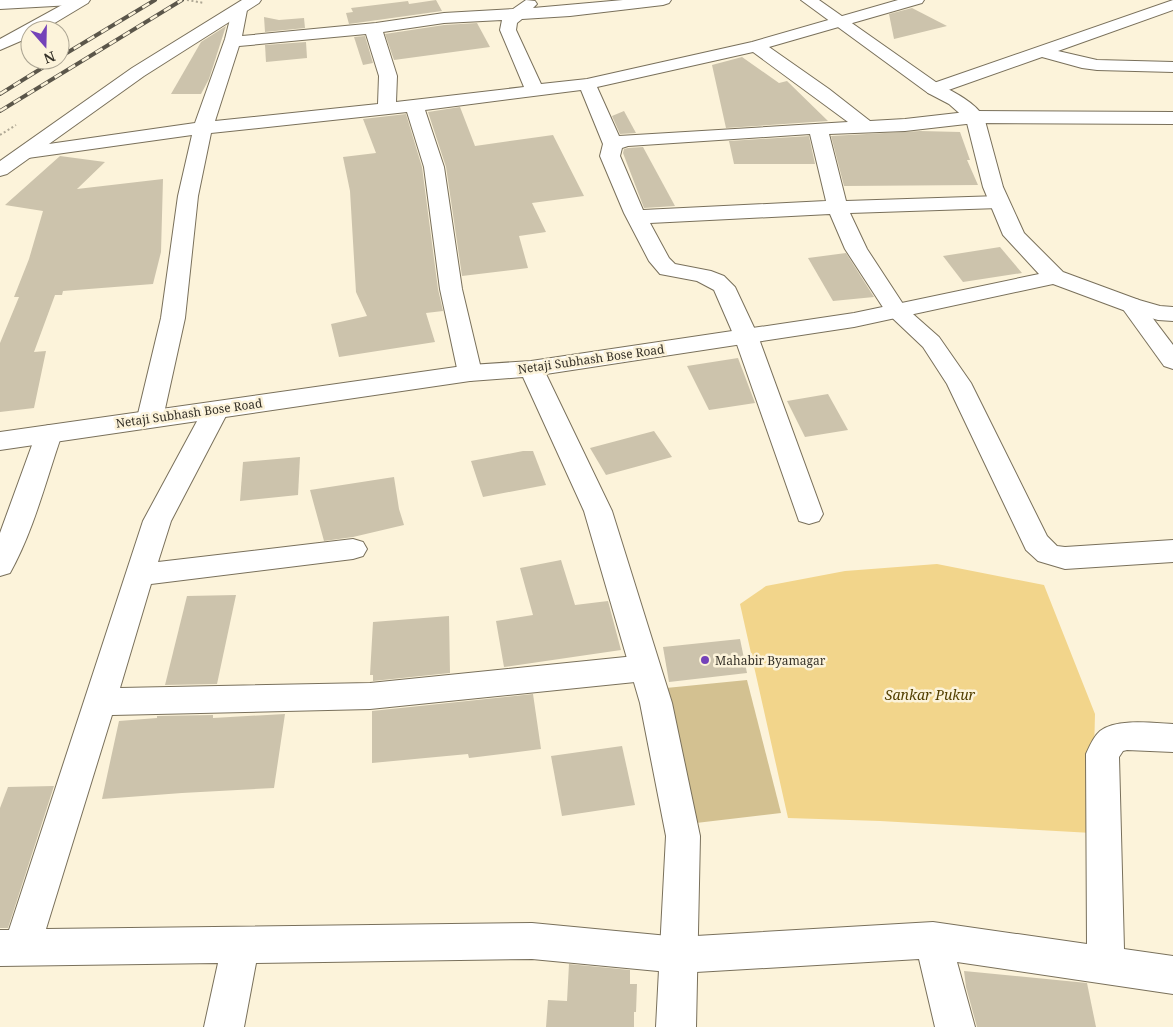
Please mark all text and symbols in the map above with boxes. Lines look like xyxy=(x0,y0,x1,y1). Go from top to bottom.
north arrow xyxy=(20,20,70,70)
text: N xyxy=(41,47,58,69)
street label: Netaji Subhash Bose Road xyxy=(517,340,666,378)
street label: Netaji Subhash Bose Road xyxy=(115,394,264,432)
place label: Mahabir Byamagar xyxy=(715,652,826,669)
marker: Mahabir Byamagar xyxy=(699,654,711,666)
water label: Sankar Pukur xyxy=(885,685,976,704)

